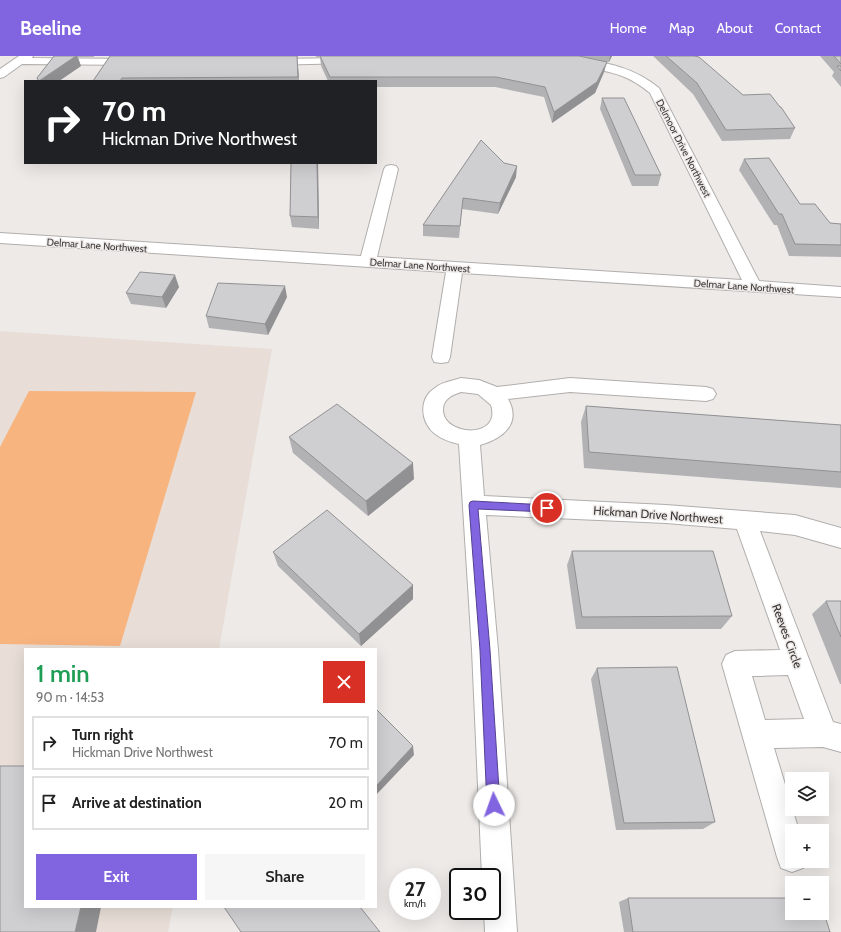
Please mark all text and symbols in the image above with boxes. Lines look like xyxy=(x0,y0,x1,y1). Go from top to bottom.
text: Beeline xyxy=(20,17,81,40)
text: Home xyxy=(610,19,647,37)
text: Map xyxy=(669,19,694,37)
text: About xyxy=(716,19,753,37)
text: Contact xyxy=(775,19,821,37)
text: 70 m xyxy=(102,94,166,128)
icon: right xyxy=(36,96,88,148)
street label: Delmoor Drive Northwest xyxy=(653,97,714,200)
text: Hickman Drive Northwest xyxy=(102,128,297,150)
street label: Delmar Lane Northwest xyxy=(46,236,148,256)
street label: Delmar Lane Northwest xyxy=(369,256,471,276)
street label: Delmar Lane Northwest xyxy=(693,277,795,297)
pin xyxy=(530,491,564,525)
icon: arrive xyxy=(536,497,558,519)
street label: Hickman Drive Northwest xyxy=(593,502,723,527)
street label: Reeves Circle xyxy=(769,602,806,670)
text: 1 min xyxy=(36,659,90,688)
button: close xyxy=(323,661,365,703)
text: 90 m · 14:53 xyxy=(36,689,104,705)
text: Turn right xyxy=(72,726,133,744)
icon: right xyxy=(38,732,60,754)
text: 70 m xyxy=(329,734,363,752)
text: Hickman Drive Northwest xyxy=(72,744,213,760)
map controls xyxy=(785,772,829,920)
button: layers xyxy=(785,772,829,816)
position arrow xyxy=(473,784,515,826)
icon: arrive xyxy=(38,792,60,814)
text: Arrive at destination xyxy=(72,794,202,812)
text: 20 m xyxy=(328,794,363,812)
button: + xyxy=(785,824,829,868)
button: Exit xyxy=(36,854,197,900)
button: Share xyxy=(205,854,365,900)
speed limit sign: 30 xyxy=(449,868,501,920)
button: − xyxy=(785,876,829,920)
text: 27 xyxy=(405,877,425,901)
text: km/h xyxy=(404,897,426,910)

